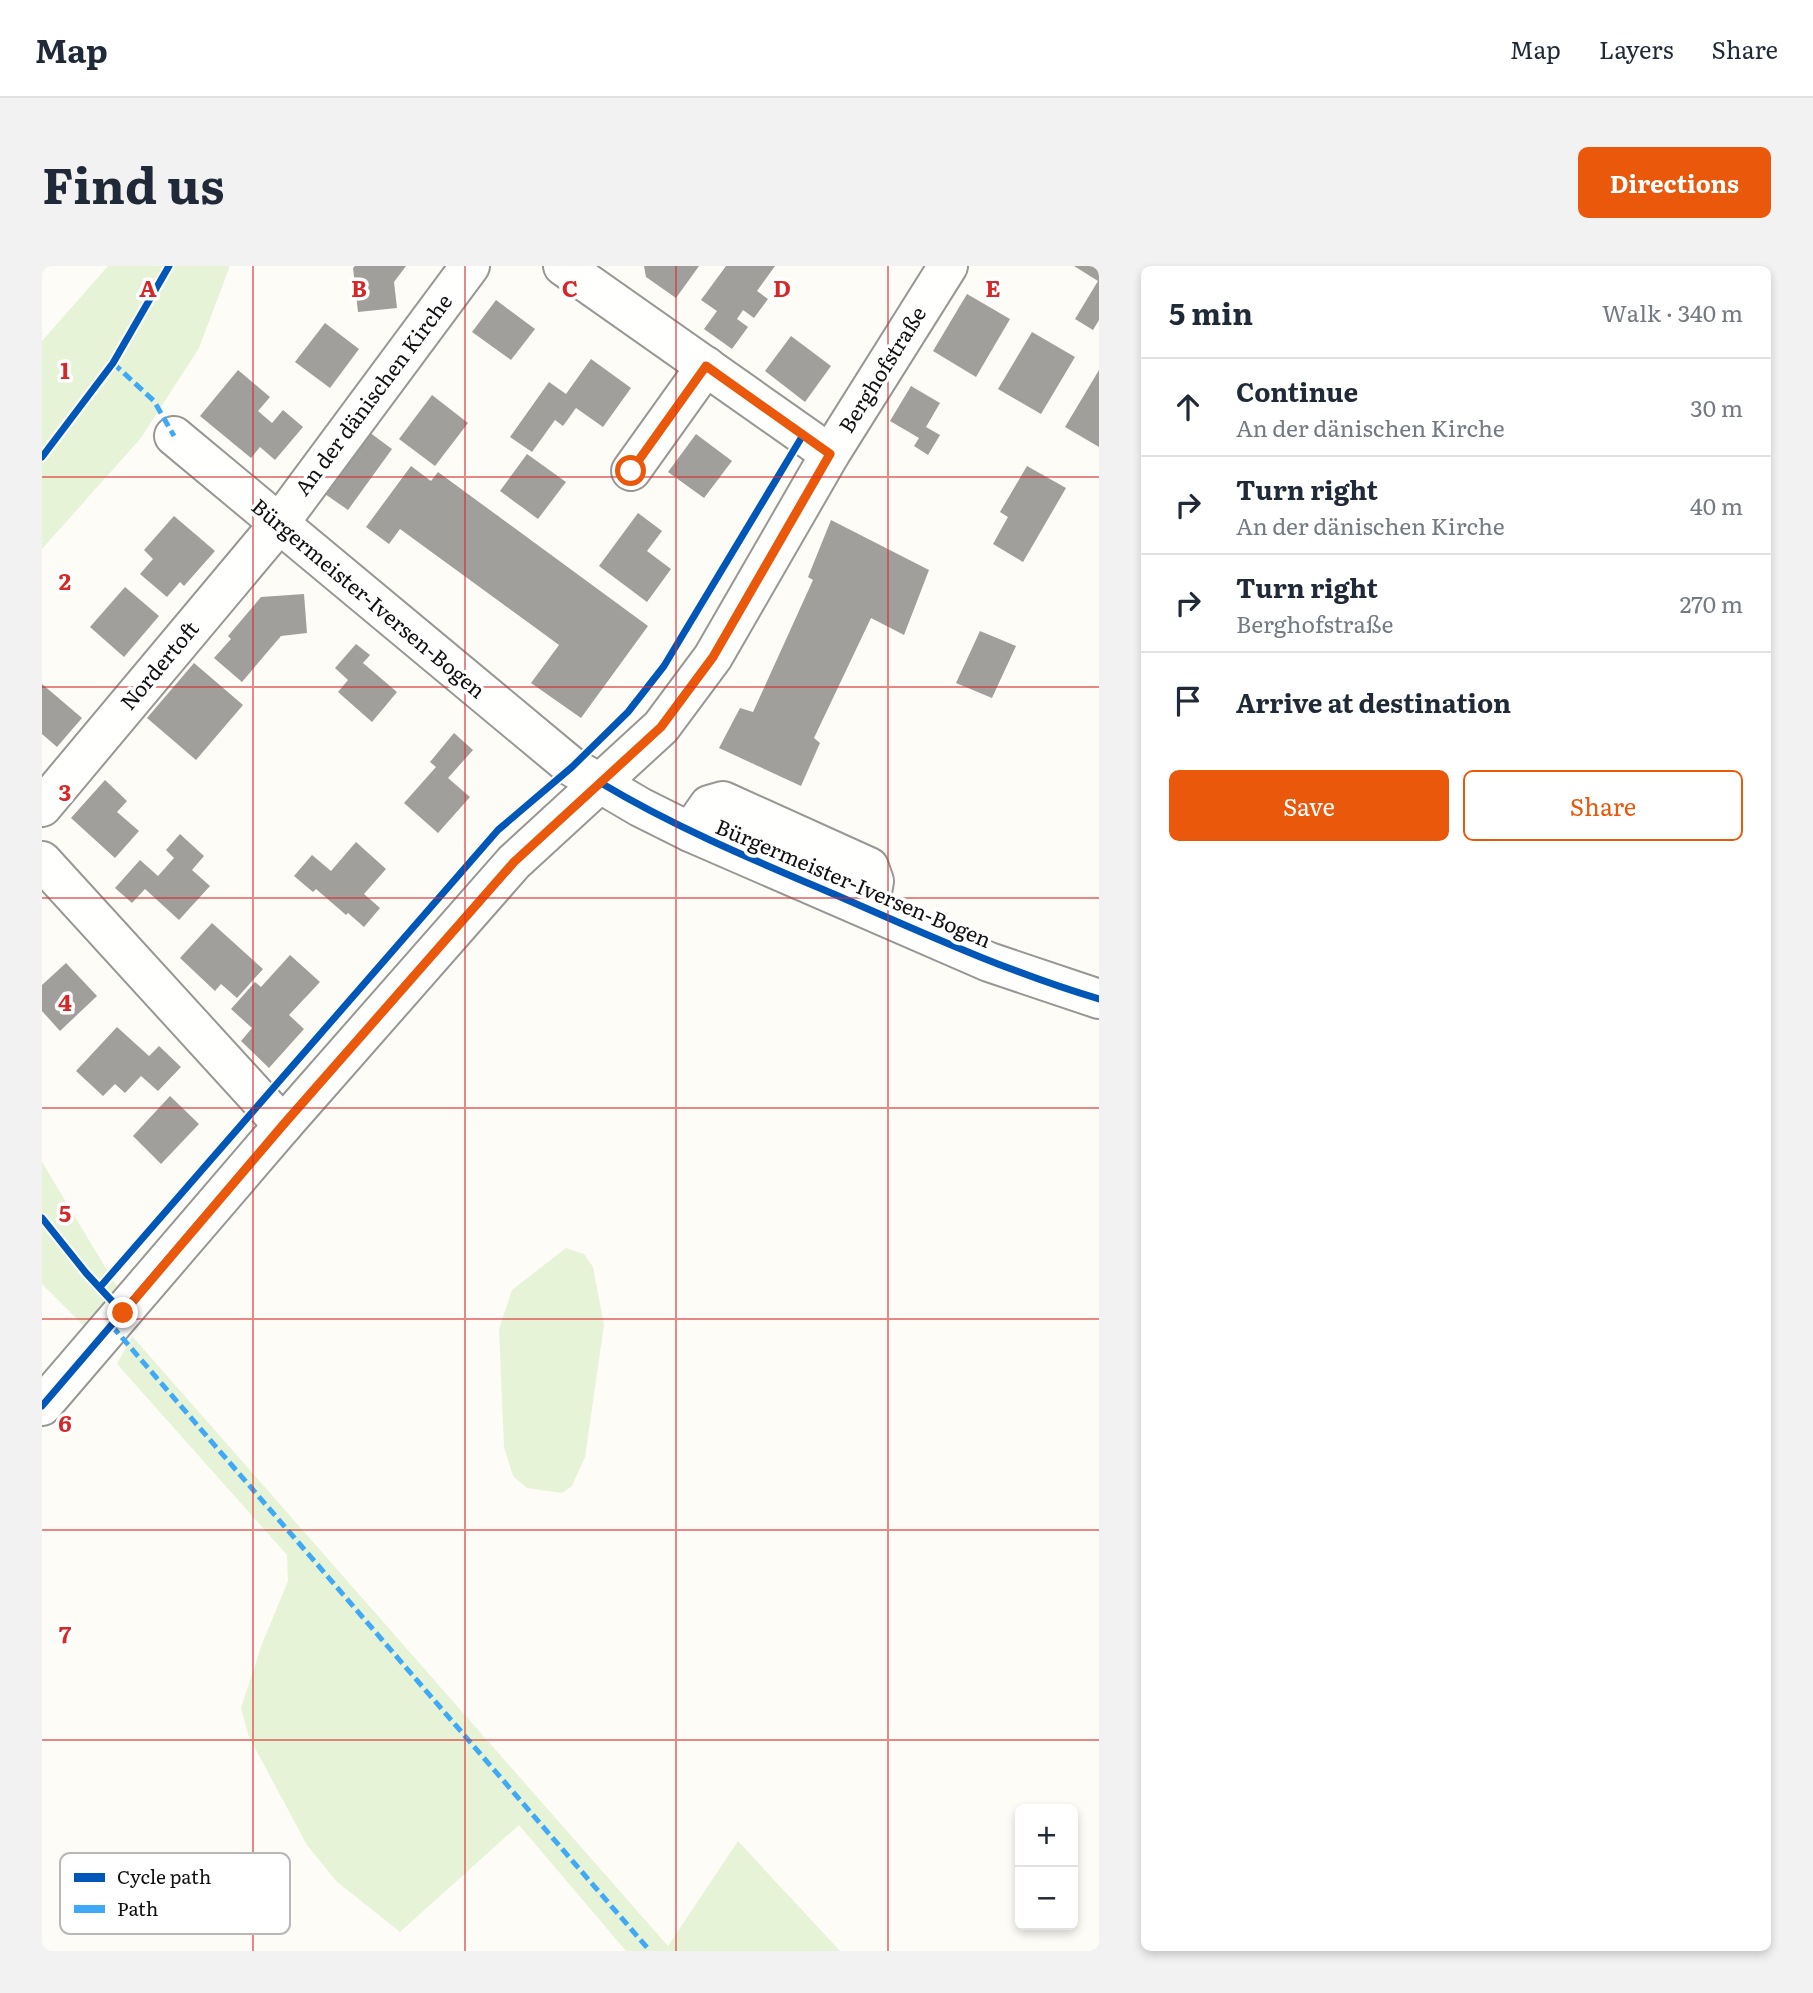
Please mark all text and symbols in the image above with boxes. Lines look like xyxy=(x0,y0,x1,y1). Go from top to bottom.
text: Map xyxy=(35,24,108,73)
text: Map xyxy=(1510,31,1561,66)
text: Layers xyxy=(1599,31,1673,66)
text: Share xyxy=(1711,31,1778,66)
text: Find us xyxy=(42,146,225,219)
button: Directions xyxy=(1578,147,1771,218)
text: A xyxy=(139,270,157,304)
text: B xyxy=(351,270,367,304)
text: C xyxy=(562,270,578,304)
text: D xyxy=(773,270,791,304)
text: E xyxy=(985,270,1001,304)
street label: An der dänischen Kirche xyxy=(286,286,458,501)
text: 5 min xyxy=(1169,290,1253,334)
text: Walk · 340 m xyxy=(1602,295,1743,329)
street label: Berghofstraße xyxy=(830,299,932,438)
text: 1 xyxy=(60,352,70,386)
text: Continue xyxy=(1236,371,1358,410)
icon: ahead xyxy=(1169,388,1207,426)
text: 30 m xyxy=(1690,390,1743,424)
text: An der dänischen Kirche xyxy=(1236,410,1505,444)
route start xyxy=(615,455,646,486)
text: Turn right xyxy=(1236,469,1378,508)
icon: right xyxy=(1169,486,1207,524)
text: 40 m xyxy=(1690,488,1743,522)
street label: Bürgermeister-Iversen-Bogen xyxy=(246,490,493,704)
text: An der dänischen Kirche xyxy=(1236,508,1505,542)
text: 2 xyxy=(59,563,71,597)
text: Turn right xyxy=(1236,567,1378,606)
icon: right xyxy=(1169,584,1207,622)
text: 270 m xyxy=(1680,586,1743,620)
text: Berghofstraße xyxy=(1236,606,1393,640)
street label: Nordertoft xyxy=(112,613,205,716)
icon: arrive xyxy=(1169,682,1207,720)
text: Arrive at destination xyxy=(1236,682,1511,721)
button: Save xyxy=(1169,770,1449,841)
button: Share xyxy=(1463,770,1743,841)
text: 3 xyxy=(59,774,71,808)
street label: Bürgermeister-Iversen-Bogen xyxy=(711,809,997,954)
text: 4 xyxy=(58,984,72,1018)
text: 5 xyxy=(59,1195,71,1229)
route end xyxy=(107,1297,138,1328)
text: 6 xyxy=(58,1405,72,1439)
text: 7 xyxy=(59,1616,72,1650)
map controls xyxy=(1015,1804,1078,1930)
button: + xyxy=(1015,1804,1078,1867)
legend xyxy=(60,1853,290,1934)
text: Cycle path xyxy=(117,1862,211,1890)
button: − xyxy=(1015,1867,1078,1930)
text: Path xyxy=(117,1894,158,1922)

